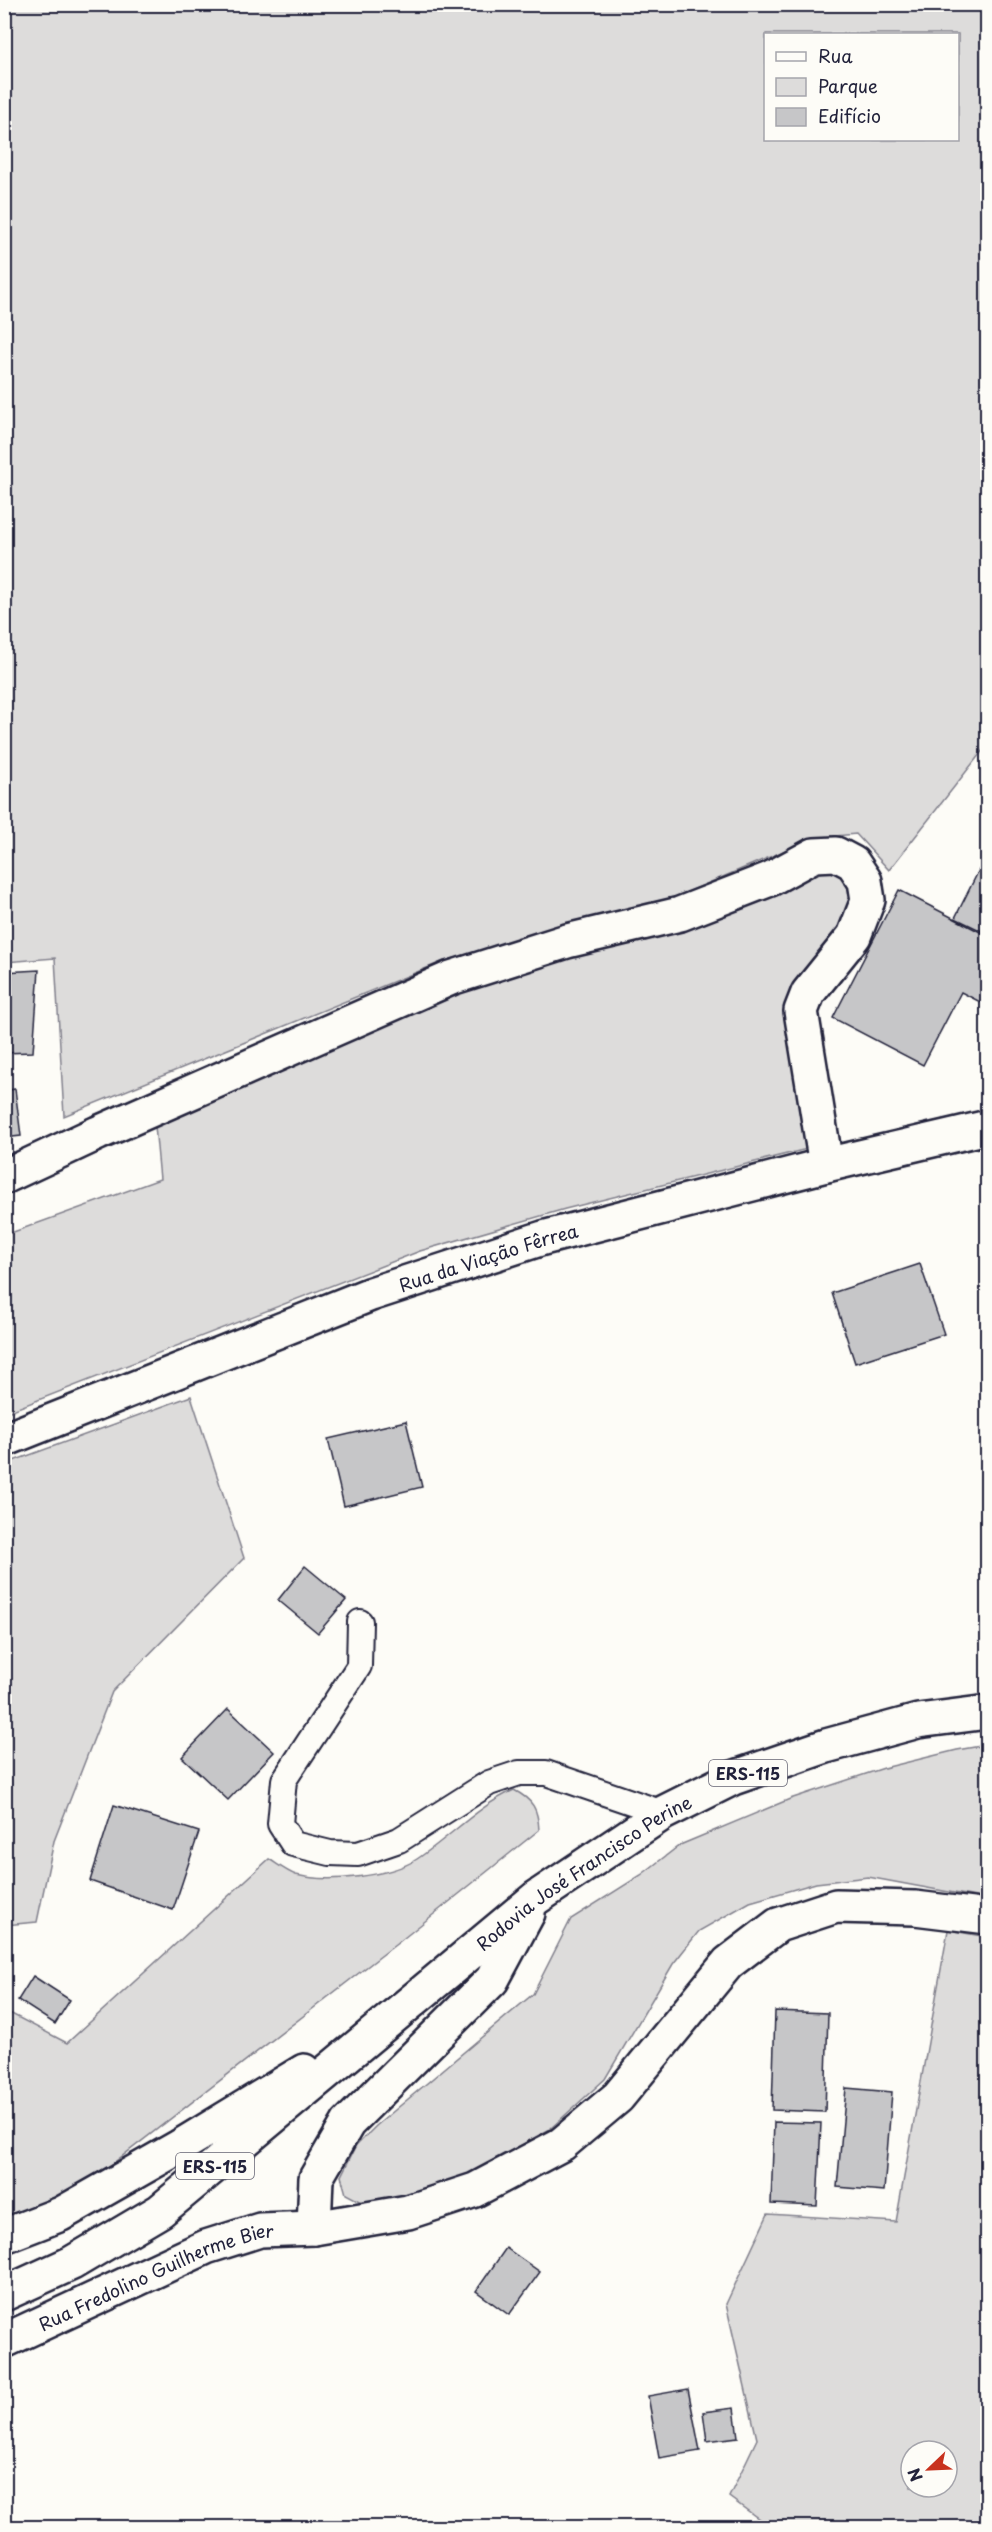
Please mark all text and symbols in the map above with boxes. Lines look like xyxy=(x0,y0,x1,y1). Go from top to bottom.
legend xyxy=(764,33,959,141)
text: Rua xyxy=(818,42,853,69)
text: Parque xyxy=(818,72,878,99)
text: Edifício xyxy=(818,102,881,129)
street label: Rua da Viação Fêrrea xyxy=(395,1216,581,1298)
road number: ERS-115 xyxy=(709,1760,787,1786)
street label: Rodovia José Francisco Perine xyxy=(470,1787,696,1956)
road number: ERS-115 xyxy=(176,2153,254,2179)
street label: Rua Fredolino Guilherme Bier xyxy=(34,2216,275,2337)
north arrow xyxy=(899,2439,959,2499)
text: N xyxy=(901,2465,928,2486)

